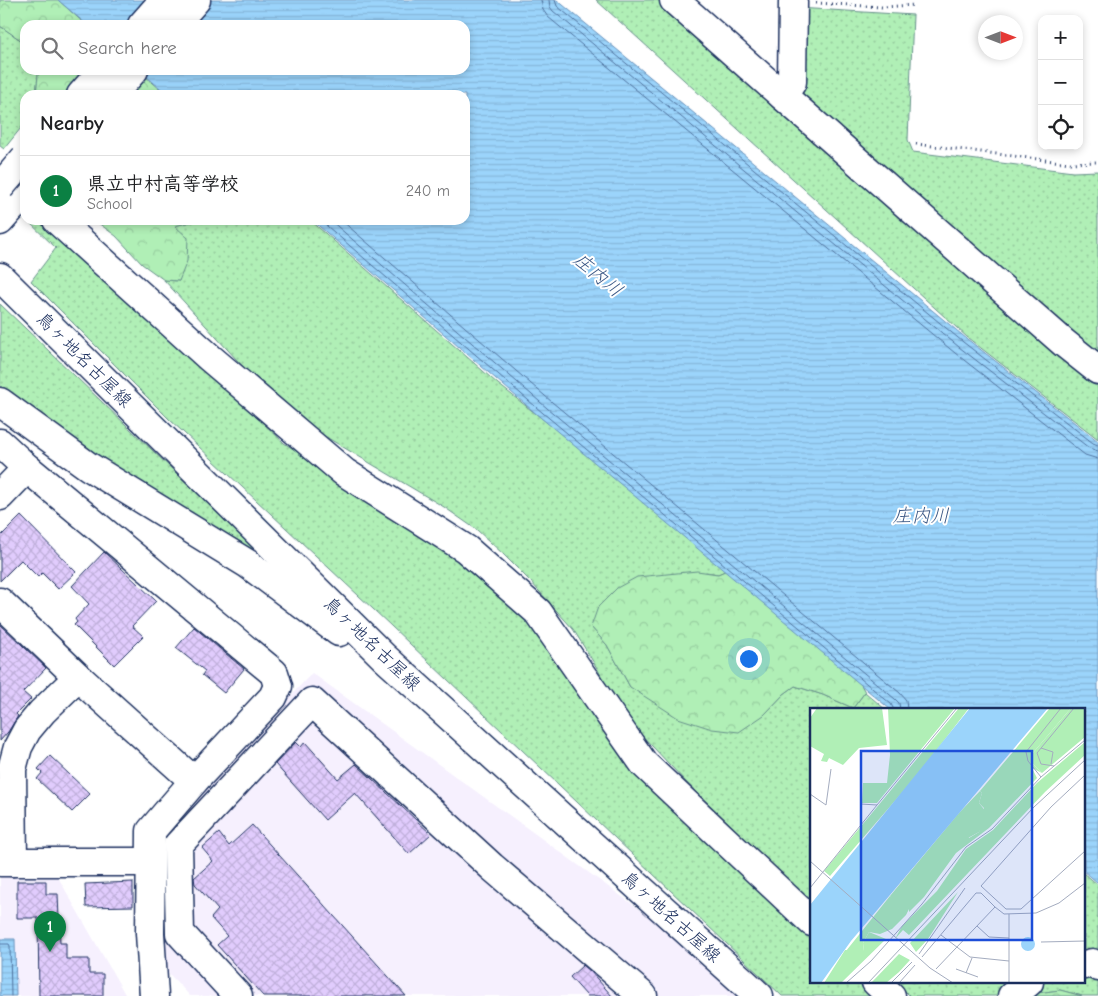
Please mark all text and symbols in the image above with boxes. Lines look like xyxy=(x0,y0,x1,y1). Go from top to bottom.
north arrow xyxy=(978,15,1023,60)
map controls xyxy=(1038,15,1083,150)
button: + xyxy=(1038,15,1083,60)
search box xyxy=(20,20,470,75)
icon: search xyxy=(38,34,66,62)
text: Search here xyxy=(78,37,177,59)
button: − xyxy=(1038,60,1083,105)
button: locate xyxy=(1038,105,1083,150)
text: Nearby xyxy=(40,111,104,135)
text: 県立中村高等学校 xyxy=(87,173,239,195)
text: 1 xyxy=(53,182,59,200)
text: 240 m xyxy=(406,182,450,200)
text: School xyxy=(87,195,133,213)
water label: 庄内川 xyxy=(569,248,627,302)
street label: 鳥ヶ地名古屋線 xyxy=(32,308,136,412)
water label: 庄内川 xyxy=(892,505,950,527)
street label: 鳥ヶ地名古屋線 xyxy=(319,593,425,695)
your location xyxy=(736,646,762,672)
inset map xyxy=(810,708,1086,984)
street label: 鳥ヶ地名古屋線 xyxy=(617,867,725,967)
pin: 1 xyxy=(34,911,66,952)

